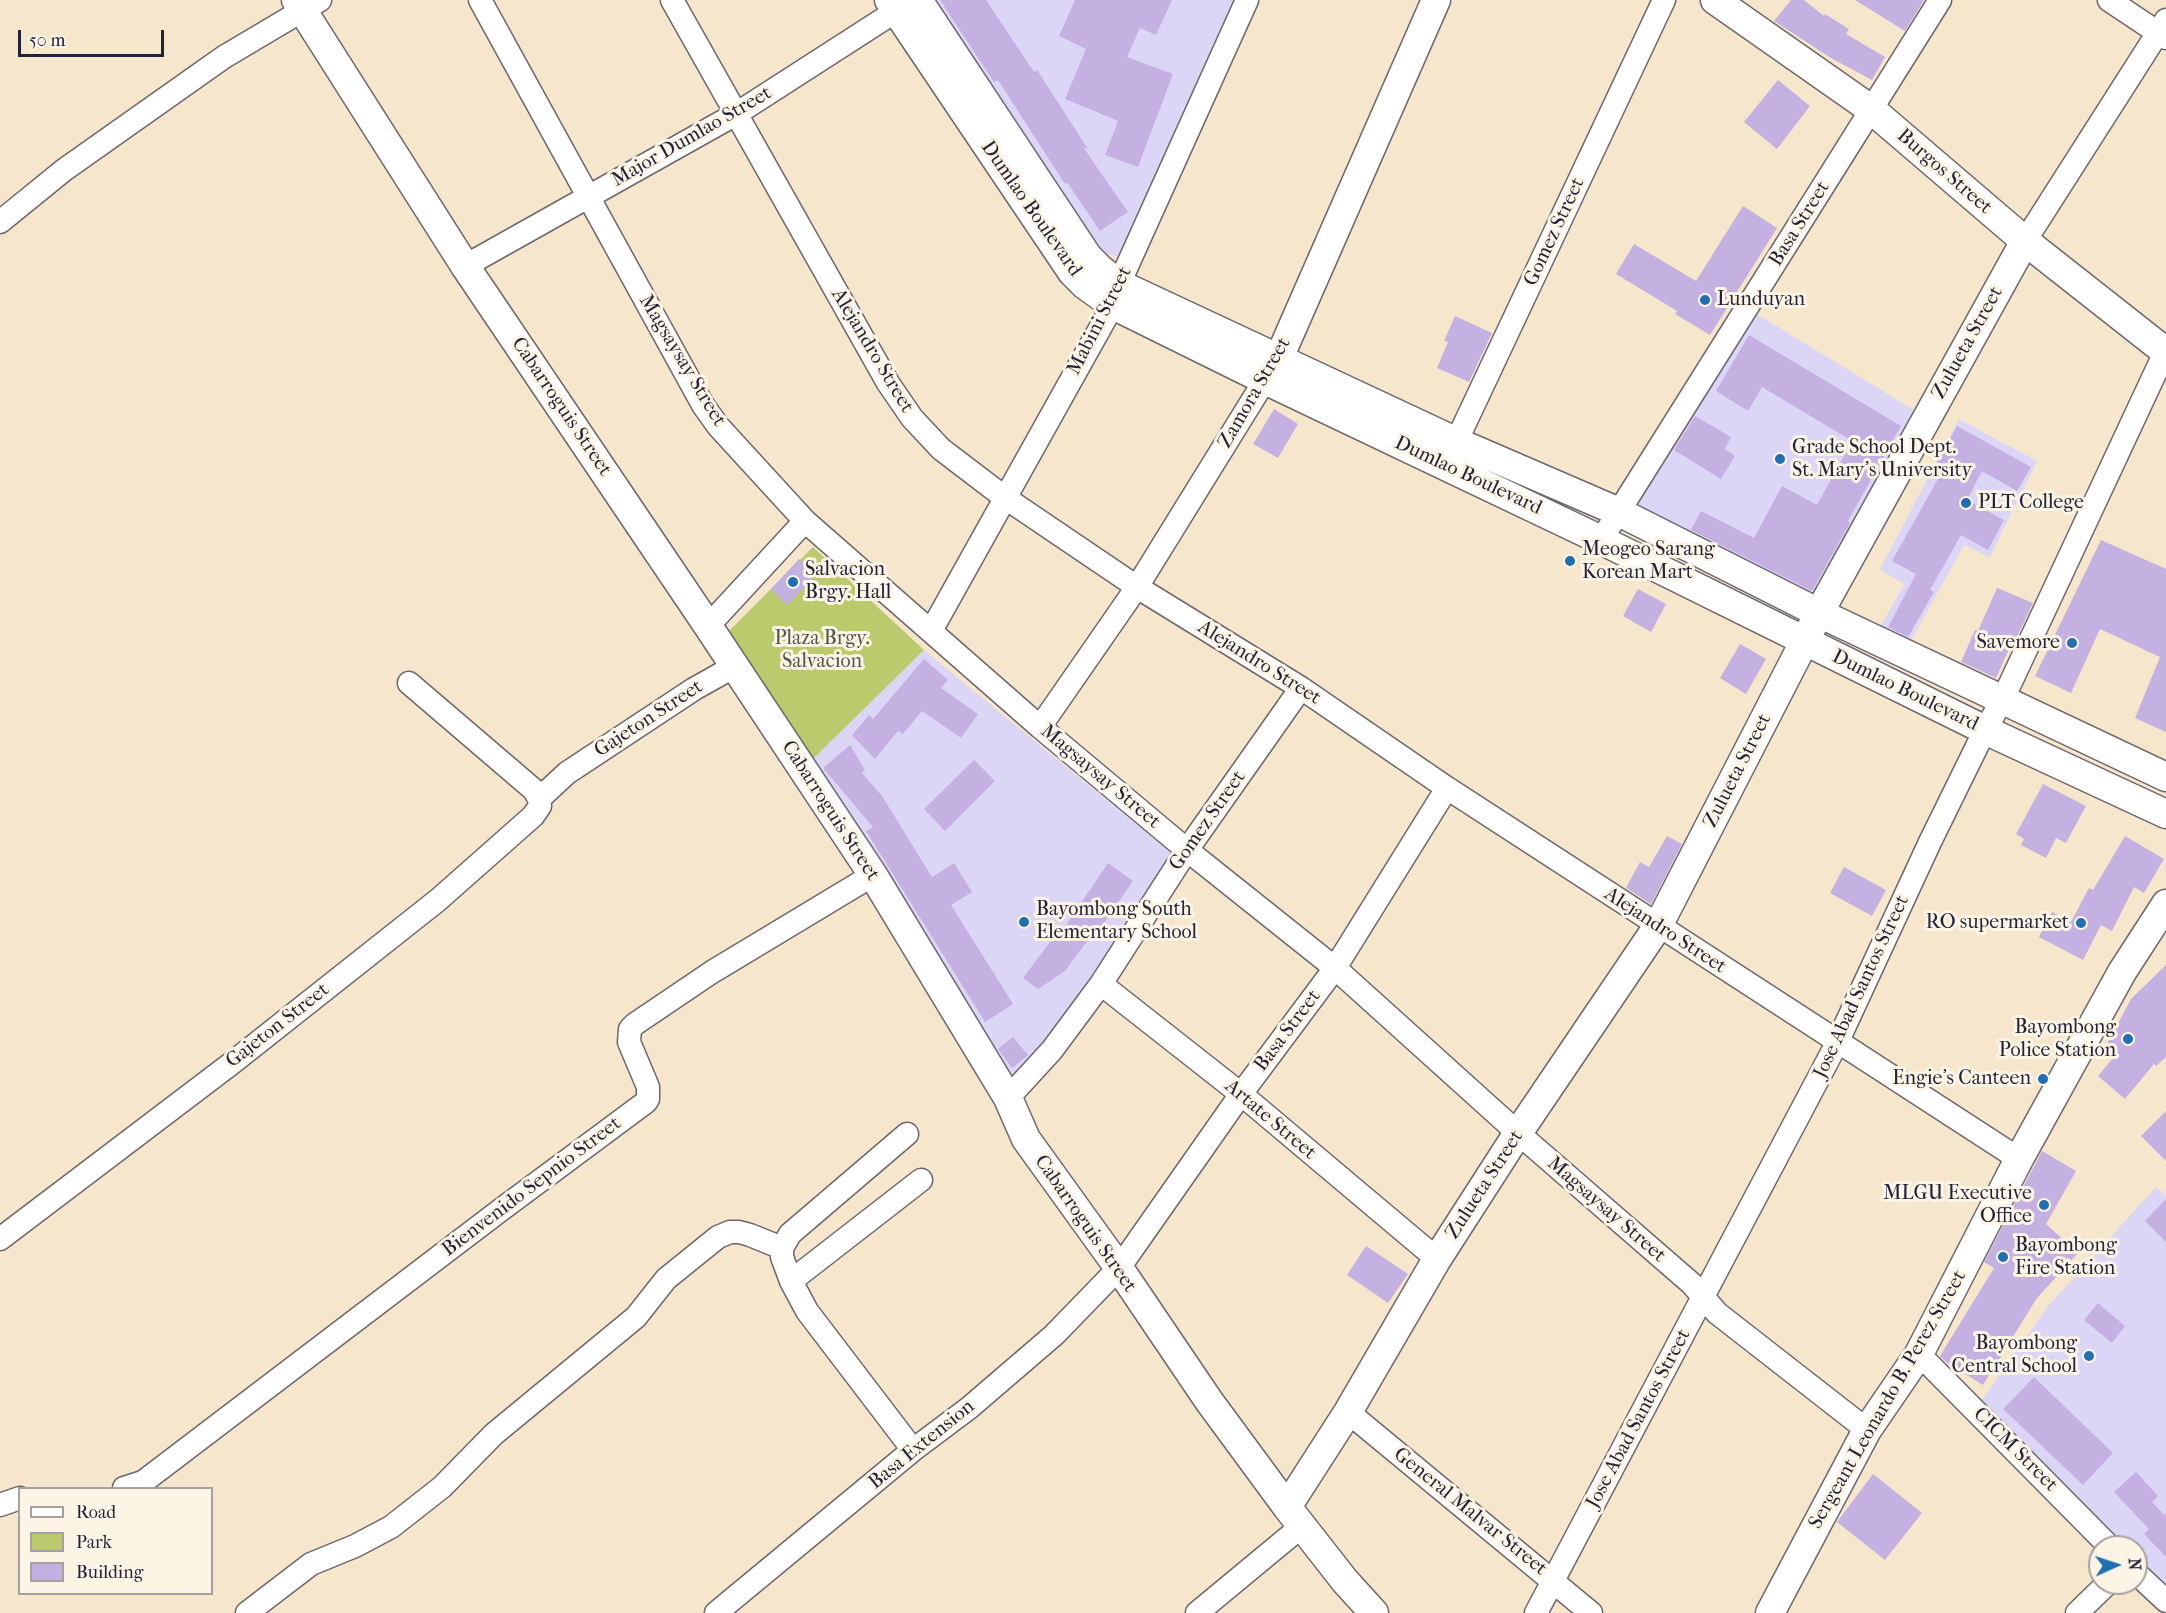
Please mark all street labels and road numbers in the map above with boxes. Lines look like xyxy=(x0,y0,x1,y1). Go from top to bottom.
street label: Major Dumlao Street xyxy=(608,81,776,193)
street label: Burgos Street xyxy=(1892,124,1996,220)
street label: Dumlao Boulevard xyxy=(975,137,1087,281)
street label: Gomez Street xyxy=(1519,174,1591,290)
street label: Basa Street xyxy=(1764,177,1836,271)
street label: Mabini Street xyxy=(1062,263,1138,379)
street label: Zulueta Street xyxy=(1927,283,2009,403)
street label: Alejandro Street xyxy=(826,285,918,417)
street label: Magsaysay Street xyxy=(633,291,731,431)
street label: Cabarroguis Street xyxy=(506,333,616,481)
street label: Zamora Street xyxy=(1214,333,1296,453)
street label: Dumlao Boulevard xyxy=(1390,431,1546,521)
street label: Alejandro Street xyxy=(1193,616,1325,710)
street label: Dumlao Boulevard xyxy=(1828,645,1982,737)
street label: Gajeton Street xyxy=(590,675,708,763)
street label: Zulueta Street xyxy=(1699,710,1777,832)
street label: Magsaysay Street xyxy=(1035,720,1165,834)
street label: Cabarroguis Street xyxy=(776,736,884,886)
street label: Gomez Street xyxy=(1165,766,1251,876)
street label: Alejandro Street xyxy=(1599,883,1731,979)
street label: Jose Abad Santos Street xyxy=(1809,892,1915,1082)
street label: Gajeton Street xyxy=(222,978,334,1074)
street label: Basa Street xyxy=(1250,985,1326,1077)
street label: Artate Street xyxy=(1219,1075,1321,1165)
street label: Bienvenido Sepnio Street xyxy=(438,1112,626,1262)
street label: Zulueta Street xyxy=(1441,1126,1529,1244)
street label: Cabarroguis Street xyxy=(1029,1151,1141,1297)
street label: Magsaysay Street xyxy=(1542,1152,1670,1268)
street label: Sergeant Leonardo B. Perez Street xyxy=(1804,1266,1972,1534)
street label: Jose Abad Santos Street xyxy=(1582,1325,1696,1513)
street label: Basa Extension xyxy=(864,1395,980,1495)
street label: CICM Street xyxy=(1968,1403,2062,1497)
street label: General Malvar Street xyxy=(1388,1443,1552,1581)

